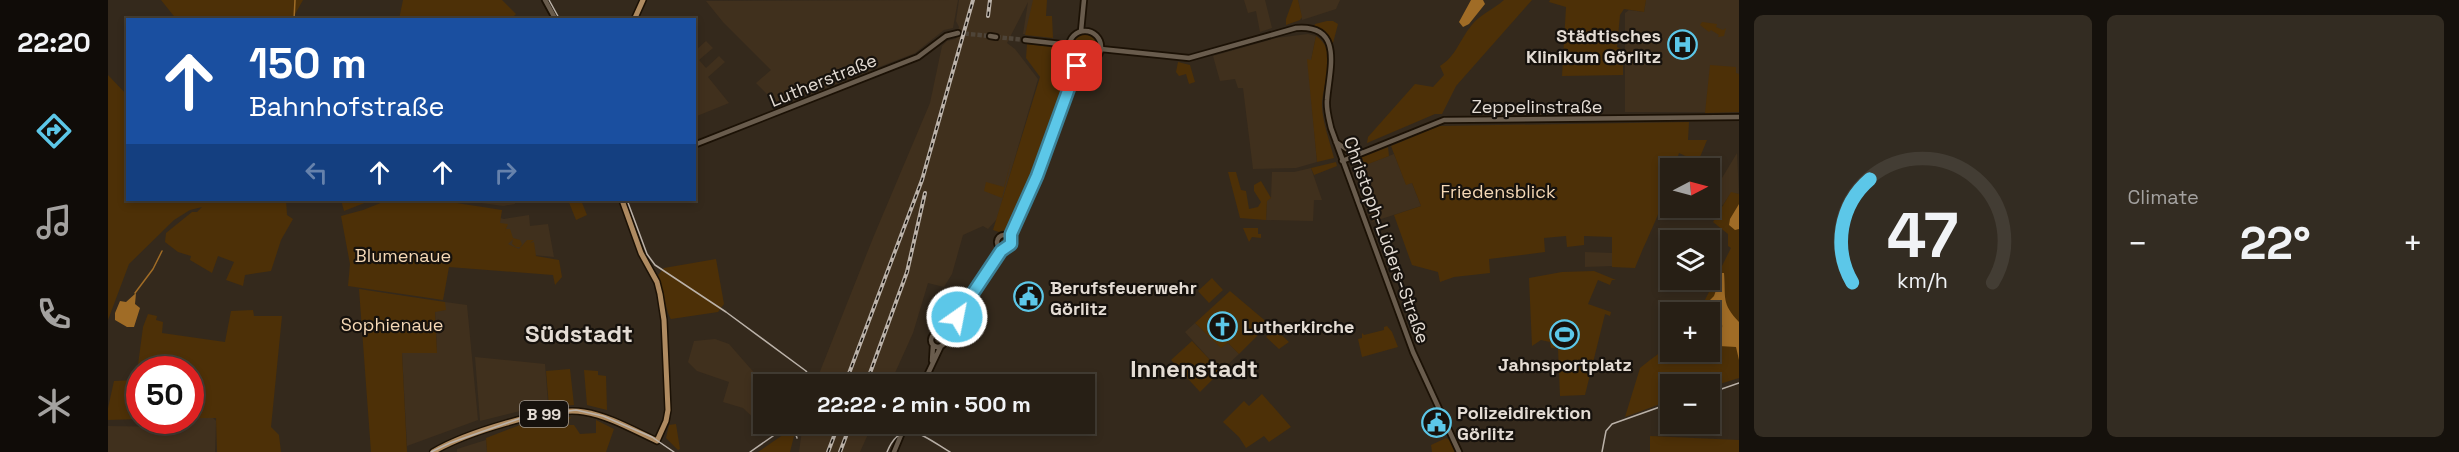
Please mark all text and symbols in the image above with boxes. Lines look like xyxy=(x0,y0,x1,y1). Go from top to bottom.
place label: Städtisches Klinikum Görlitz xyxy=(1526,24,1661,68)
text: 22:20 xyxy=(17,25,91,60)
hospital icon: Städtisches Klinikum Görlitz xyxy=(1666,29,1698,61)
text: 150 m xyxy=(249,37,367,90)
pin xyxy=(1051,40,1102,91)
icon: ahead xyxy=(150,42,228,120)
street label: Lutherstraße xyxy=(766,48,880,112)
icon: arrive xyxy=(1060,49,1093,82)
text: Bahnhofstraße xyxy=(249,89,444,124)
street label: Zeppelinstraße xyxy=(1472,95,1602,118)
icon: directions xyxy=(33,110,75,152)
street label: Christoph-Lüders-Straße xyxy=(1339,133,1435,347)
icon: left xyxy=(300,156,333,189)
icon: ahead xyxy=(363,156,396,189)
icon: ahead xyxy=(426,156,459,189)
icon: right xyxy=(489,156,522,189)
north arrow xyxy=(1660,158,1720,218)
map controls xyxy=(1660,158,1720,434)
park label: Friedensblick xyxy=(1440,180,1556,203)
text: Climate xyxy=(2128,184,2199,210)
text: 47 xyxy=(1887,196,1959,275)
icon: music xyxy=(33,201,75,243)
text: 22° xyxy=(2240,215,2311,272)
text: − xyxy=(2128,223,2148,265)
text: + xyxy=(2403,223,2423,265)
button: layers xyxy=(1660,230,1720,290)
park label: Blumenaue xyxy=(355,244,451,267)
text: km/h xyxy=(1897,267,1948,294)
place label: Berufsfeuerwehr Görlitz xyxy=(1050,276,1197,320)
public building icon: Berufsfeuerwehr Görlitz xyxy=(1013,281,1045,313)
position arrow xyxy=(925,285,989,349)
icon: phone xyxy=(33,293,75,335)
button: + xyxy=(1660,302,1720,362)
church icon: Lutherkirche xyxy=(1206,310,1238,342)
park label: Sophienaue xyxy=(341,313,443,336)
place label: Lutherkirche xyxy=(1243,315,1354,338)
district label: Südstadt xyxy=(525,318,633,349)
sports icon: Jahnsportplatz xyxy=(1549,319,1581,351)
district label: Innenstadt xyxy=(1130,353,1258,384)
place label: Jahnsportplatz xyxy=(1498,353,1632,376)
speed limit sign: 50 xyxy=(126,356,204,434)
button: − xyxy=(1660,374,1720,434)
icon: climate xyxy=(33,385,75,427)
text: 22:22 · 2 min · 500 m xyxy=(817,390,1031,418)
road number: B 99 xyxy=(520,401,568,427)
place label: Polizeidirektion Görlitz xyxy=(1457,401,1591,445)
public building icon: Polizeidirektion Görlitz xyxy=(1420,406,1452,438)

